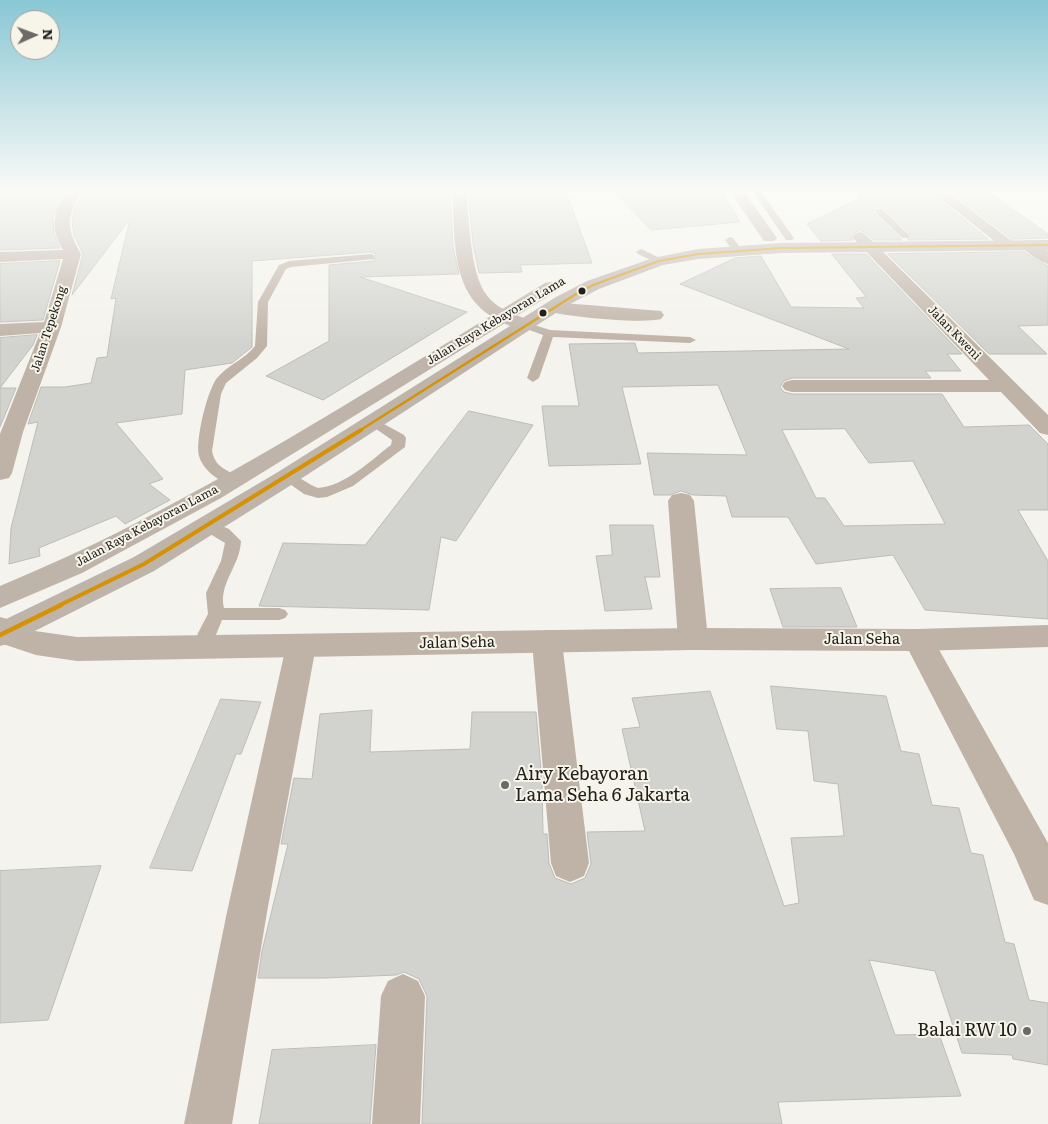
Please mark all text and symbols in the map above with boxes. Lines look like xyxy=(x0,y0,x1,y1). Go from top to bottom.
north arrow xyxy=(10,10,60,60)
text: N xyxy=(39,28,59,41)
street label: Jalan Raya Kebayoran Lama xyxy=(424,274,568,368)
street label: Jalan Tepekong xyxy=(28,284,70,374)
unlabelled marker xyxy=(577,286,587,296)
street label: Jalan Kweni xyxy=(925,303,983,363)
unlabelled marker xyxy=(538,308,548,318)
street label: Jalan Raya Kebayoran Lama xyxy=(73,482,221,570)
street label: Jalan Seha xyxy=(824,631,900,649)
street label: Jalan Seha xyxy=(419,633,495,653)
place label: Airy Kebayoran Lama Seha 6 Jakarta xyxy=(515,764,690,806)
marker: Airy Kebayoran Lama Seha 6 Jakarta xyxy=(499,779,511,791)
place label: Balai RW 10 xyxy=(917,1020,1017,1042)
marker: Balai RW 10 xyxy=(1021,1025,1033,1037)

